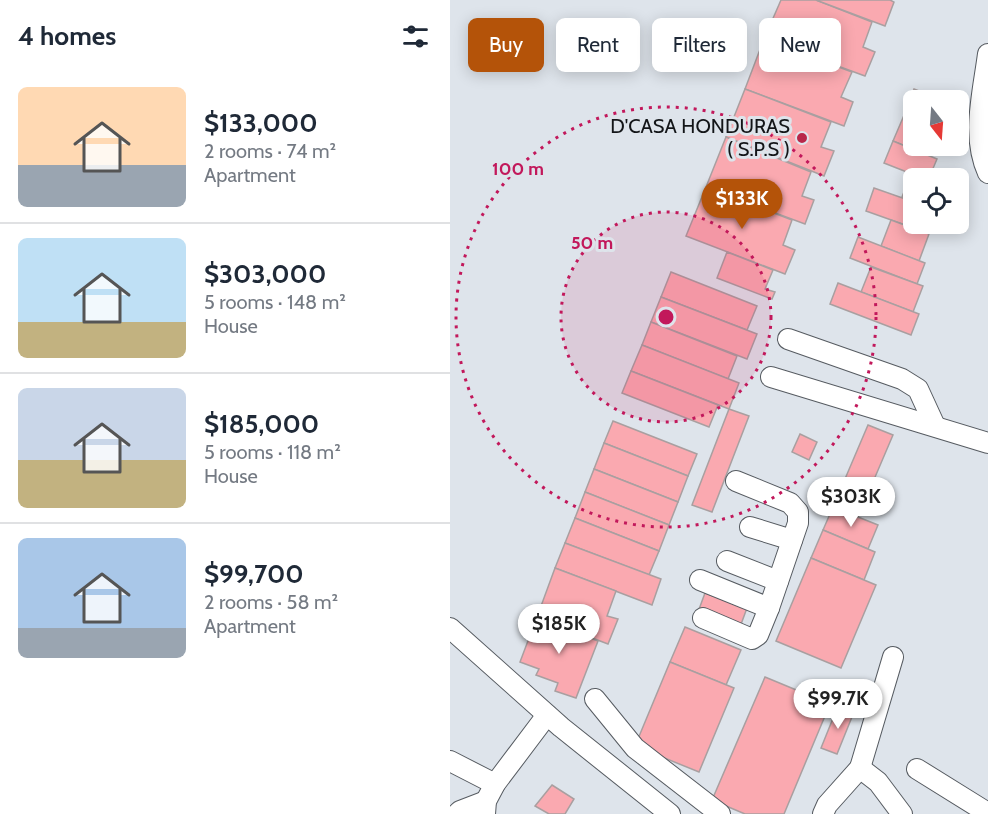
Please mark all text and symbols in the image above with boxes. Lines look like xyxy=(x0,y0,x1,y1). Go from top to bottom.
chip: Buy xyxy=(468,18,544,72)
chip: Rent xyxy=(556,18,640,72)
chip: Filters xyxy=(652,18,747,72)
chip: New xyxy=(759,18,841,72)
text: 4 homes xyxy=(18,20,116,52)
icon: filters xyxy=(399,20,432,53)
north arrow xyxy=(903,90,969,156)
map controls xyxy=(903,90,969,234)
text: $133,000 xyxy=(204,107,318,139)
icon: home xyxy=(66,111,138,183)
place label: D'CASA HONDURAS ( S.P.S ) xyxy=(610,114,790,161)
marker: D'CASA HONDURAS ( S.P.S ) xyxy=(795,131,809,145)
text: 2 rooms · 74 m² xyxy=(204,139,336,163)
text: 100 m xyxy=(492,158,544,180)
text: Apartment xyxy=(204,163,296,187)
button: locate xyxy=(903,168,969,234)
pin: $133K xyxy=(700,179,784,230)
text: $133K xyxy=(715,186,769,210)
text: 50 m xyxy=(571,232,613,254)
text: $303,000 xyxy=(204,258,326,290)
icon: home xyxy=(66,262,138,334)
text: 5 rooms · 148 m² xyxy=(204,290,346,314)
centre of rings xyxy=(656,307,676,327)
text: House xyxy=(204,314,258,338)
text: $185,000 xyxy=(204,408,319,440)
icon: home xyxy=(66,412,138,484)
text: 5 rooms · 118 m² xyxy=(204,440,341,464)
text: House xyxy=(204,464,258,488)
pin: $303K xyxy=(809,477,893,528)
text: $303K xyxy=(821,484,881,508)
text: $99,700 xyxy=(204,558,304,590)
icon: home xyxy=(66,562,138,634)
text: 2 rooms · 58 m² xyxy=(204,590,338,614)
pin: $185K xyxy=(517,604,601,655)
text: $185K xyxy=(532,611,586,635)
text: Apartment xyxy=(204,614,296,638)
pin: $99.7K xyxy=(789,679,887,730)
text: $99.7K xyxy=(808,686,868,710)

